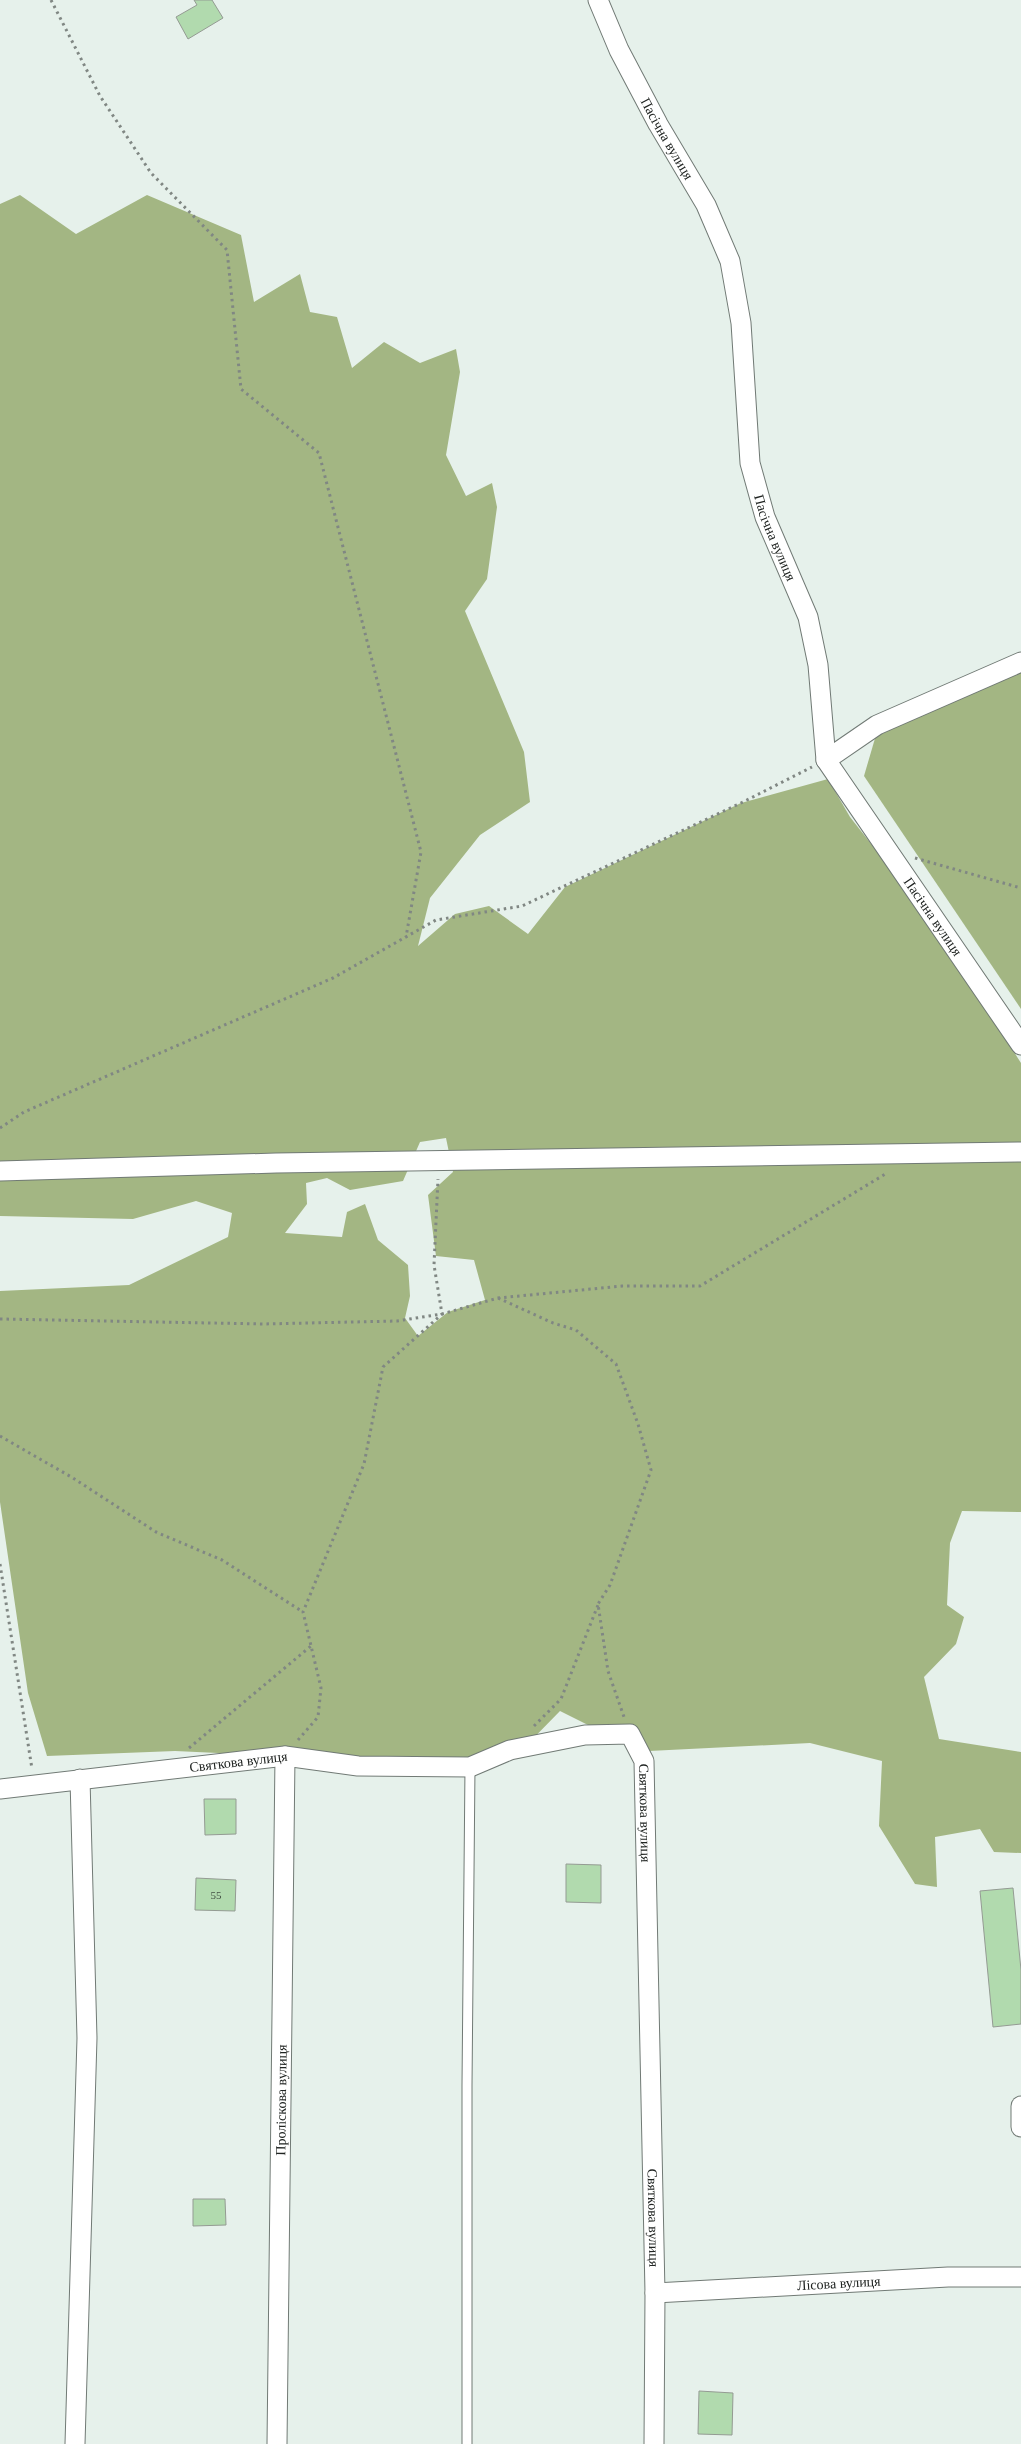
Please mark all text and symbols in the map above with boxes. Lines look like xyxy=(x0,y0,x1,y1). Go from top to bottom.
street label: Пасічна вулиця xyxy=(638,95,697,182)
street label: Пасічна вулиця xyxy=(752,493,799,583)
street label: Пасічна вулиця xyxy=(901,874,965,959)
street label: Святкова вулиця xyxy=(189,1748,289,1775)
street label: Святкова вулиця xyxy=(637,1764,654,1863)
house number: 55 xyxy=(211,1889,222,1901)
street label: Проліскова вулиця xyxy=(273,2044,289,2156)
street label: Святкова вулиця xyxy=(645,2168,662,2268)
street label: Лісова вулиця xyxy=(797,2273,881,2293)

